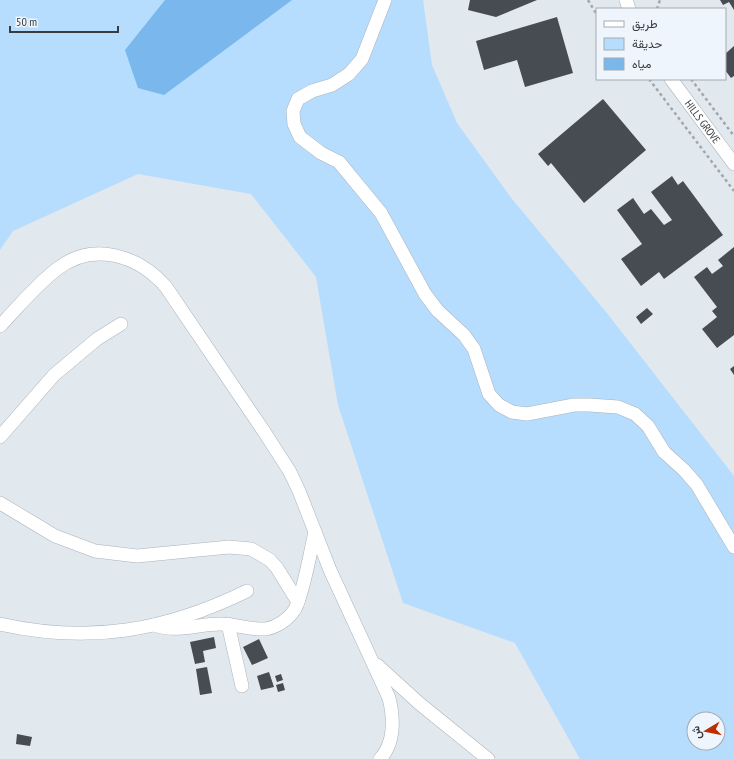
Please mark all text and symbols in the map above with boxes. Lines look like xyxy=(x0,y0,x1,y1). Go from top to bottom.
scale bar xyxy=(10,8,118,34)
legend xyxy=(596,8,726,80)
text: 50 m xyxy=(16,14,37,29)
text: طريق xyxy=(632,16,658,32)
text: حديقة xyxy=(632,36,662,51)
text: مياه xyxy=(632,56,651,71)
street label: HILLS GROVE xyxy=(682,97,723,146)
north arrow xyxy=(686,711,726,751)
text: ش xyxy=(688,725,704,740)

